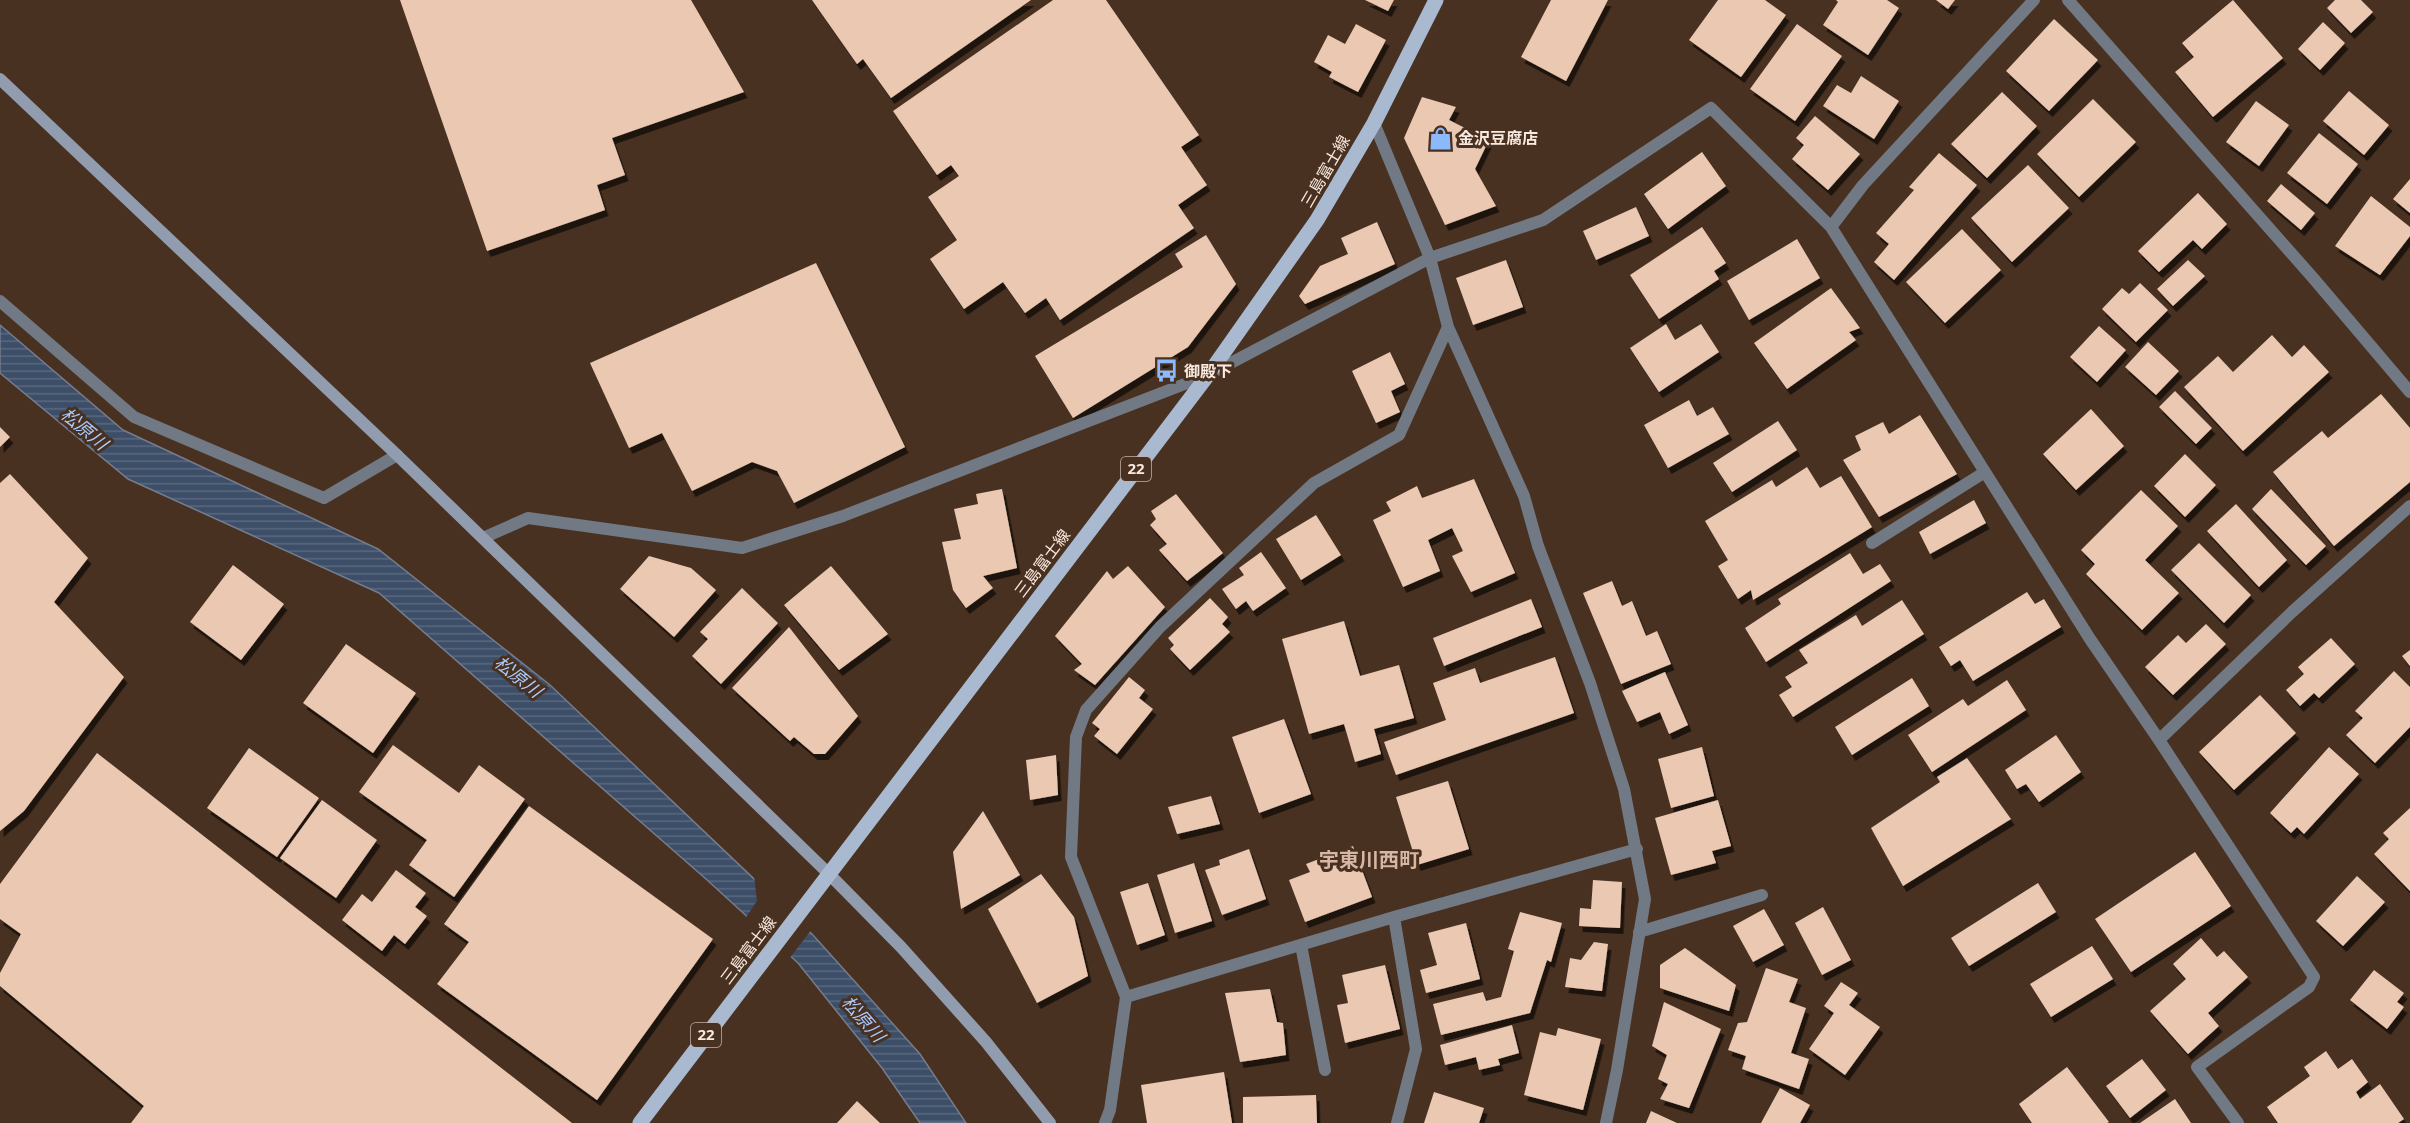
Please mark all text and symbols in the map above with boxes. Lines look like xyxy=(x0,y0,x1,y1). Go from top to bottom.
shop icon: 金沢豆腐店 xyxy=(1427,125,1453,151)
place label: 金沢豆腐店 xyxy=(1458,127,1538,149)
street label: 三島富士線 xyxy=(1295,131,1355,211)
bus stop icon: 御殿下 xyxy=(1153,358,1179,384)
place label: 御殿下 xyxy=(1184,360,1232,382)
water label: 松原川 xyxy=(56,402,115,456)
road number: 22 xyxy=(1121,457,1151,481)
street label: 三島富士線 xyxy=(1009,524,1075,602)
water label: 松原川 xyxy=(490,650,549,704)
district label: 宇東川西町 xyxy=(1319,846,1419,873)
street label: 三島富士線 xyxy=(715,911,781,989)
water label: 松原川 xyxy=(837,990,892,1048)
road number: 22 xyxy=(691,1023,721,1047)

